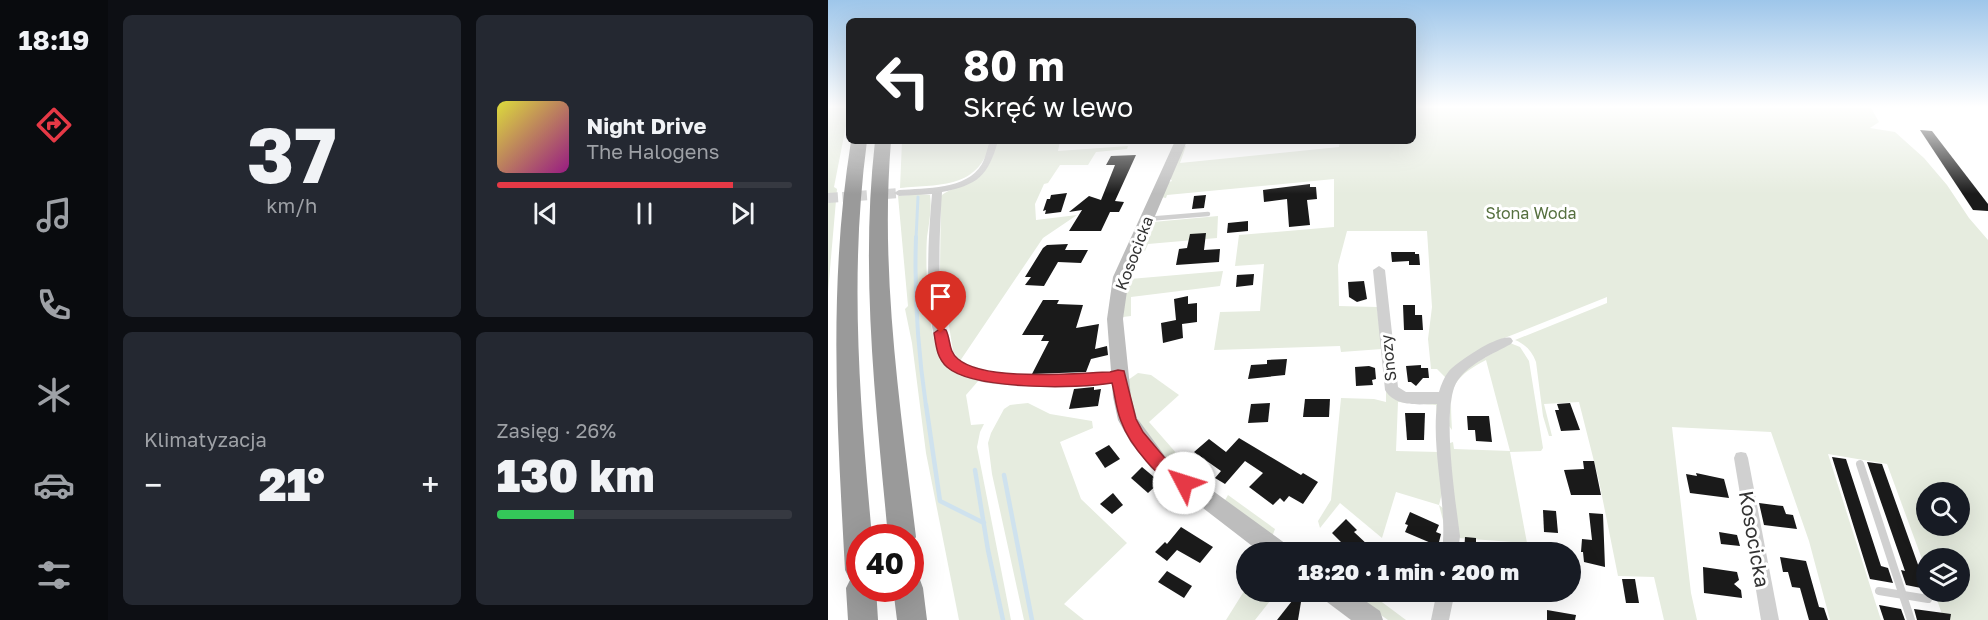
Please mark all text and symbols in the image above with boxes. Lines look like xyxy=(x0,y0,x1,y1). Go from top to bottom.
text: 18:19 xyxy=(19,24,89,56)
text: 80 m xyxy=(963,40,1064,90)
icon: left xyxy=(864,42,942,120)
text: Skręć w lewo xyxy=(963,91,1133,123)
icon: directions xyxy=(33,104,75,146)
text: 37 xyxy=(247,107,337,200)
text: Night Drive xyxy=(587,112,706,139)
text: The Halogens xyxy=(587,139,719,163)
text: km/h xyxy=(266,193,317,217)
icon: music xyxy=(33,194,75,236)
icon: previous xyxy=(529,197,562,230)
icon: pause xyxy=(628,197,661,230)
icon: next xyxy=(726,197,759,230)
park label: Słona Woda xyxy=(1485,203,1577,223)
street label: Kosocicka xyxy=(1111,213,1157,293)
pin xyxy=(915,271,966,333)
icon: arrive xyxy=(924,280,957,313)
icon: phone xyxy=(33,284,75,326)
street label: Snozy xyxy=(1376,334,1400,382)
icon: climate xyxy=(33,374,75,416)
text: Zasięg · 26% xyxy=(497,418,616,442)
text: Klimatyzacja xyxy=(144,427,267,451)
text: 130 km xyxy=(497,448,655,502)
position arrow xyxy=(1152,451,1216,515)
text: 21° xyxy=(259,457,325,511)
icon: car xyxy=(33,464,75,506)
text: − xyxy=(144,465,162,504)
text: + xyxy=(421,465,440,504)
map controls xyxy=(1916,482,1970,602)
button: search xyxy=(1916,482,1970,536)
street label: Kosocicka xyxy=(1735,489,1775,589)
speed limit sign: 40 xyxy=(846,524,924,602)
button: layers xyxy=(1916,548,1970,602)
icon: filters xyxy=(33,554,75,596)
text: 18:20 · 1 min · 200 m xyxy=(1298,558,1519,585)

